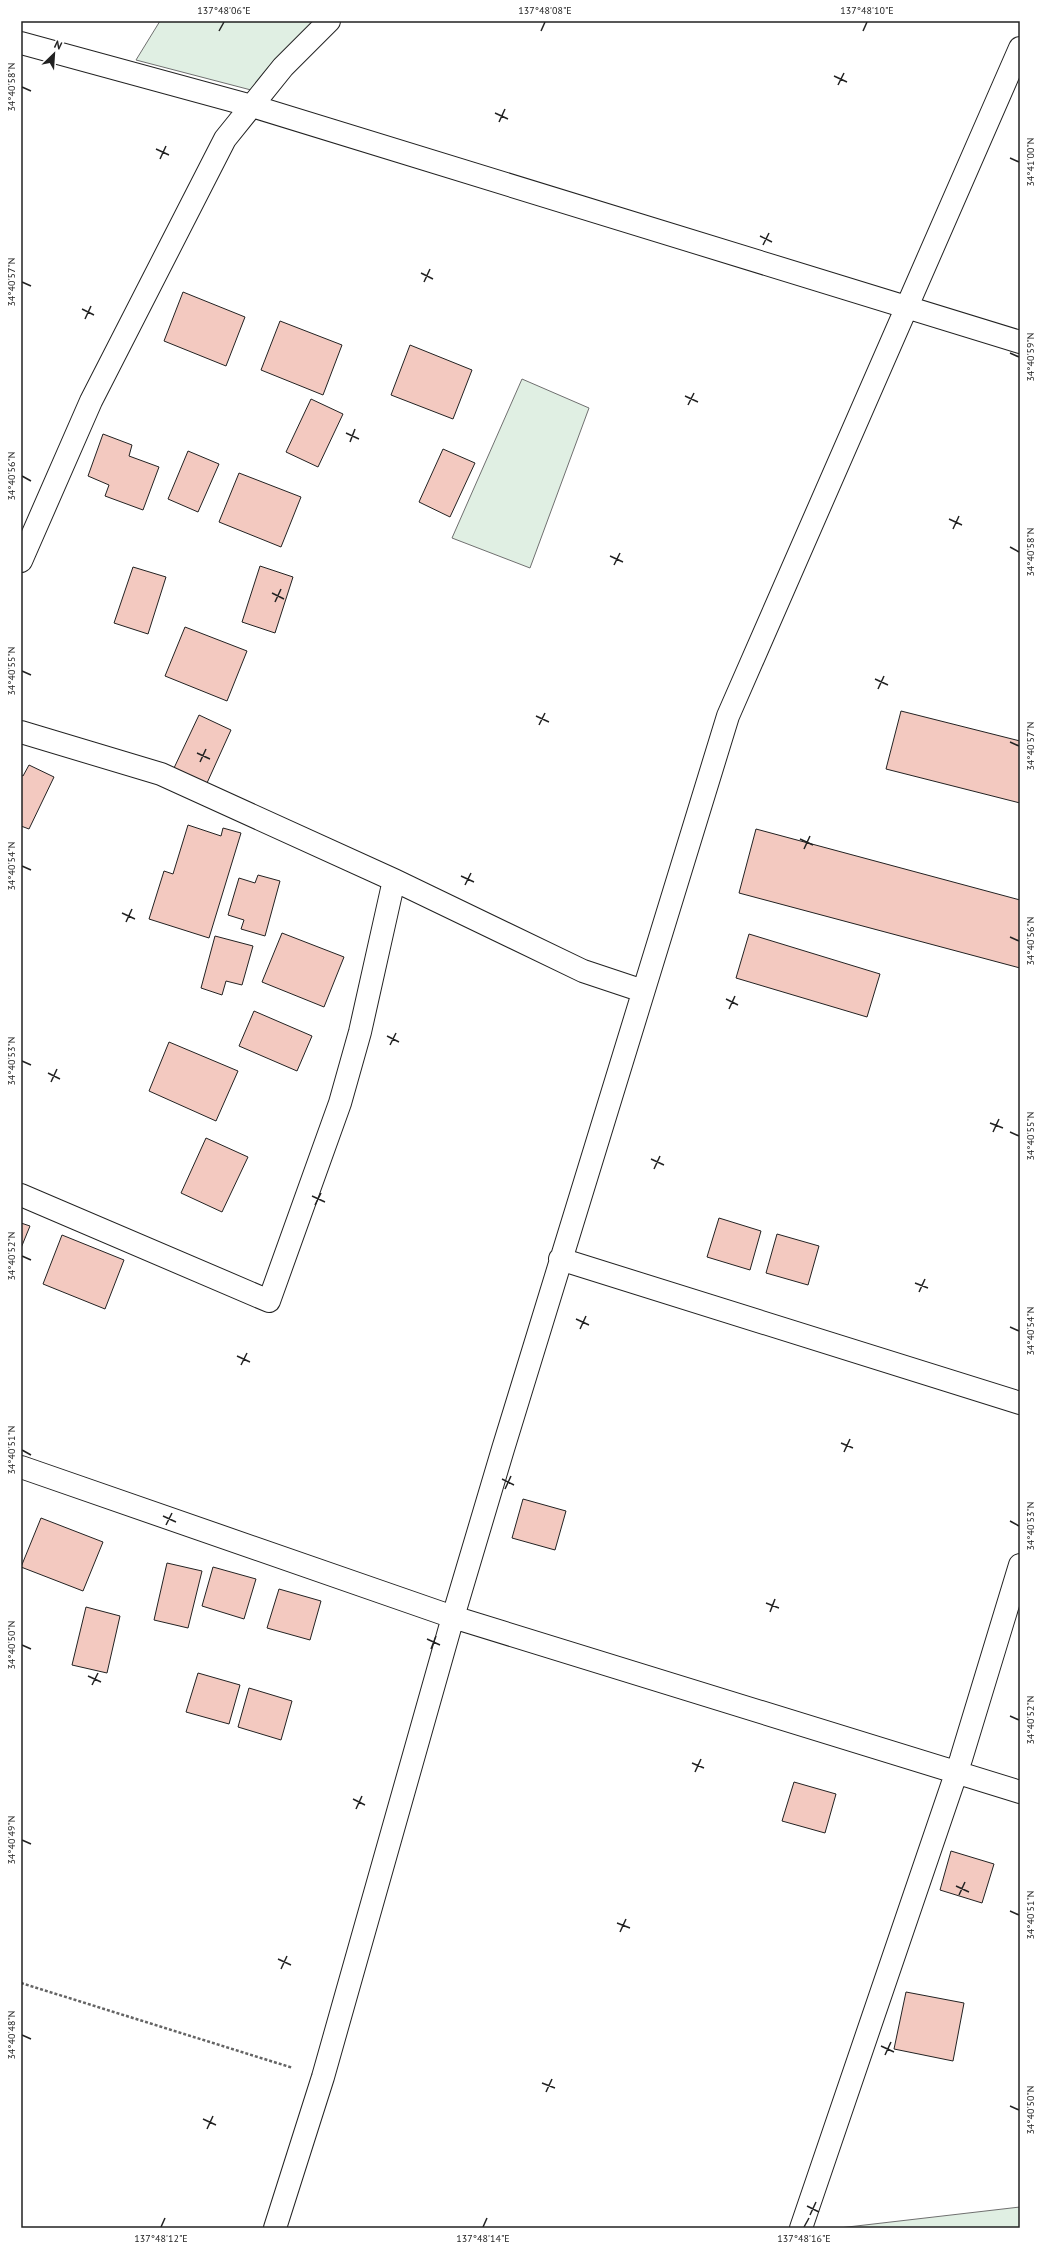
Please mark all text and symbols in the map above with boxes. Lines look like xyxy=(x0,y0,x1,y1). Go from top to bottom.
text: 137°48'06"E xyxy=(197,4,251,17)
text: 137°48'08"E xyxy=(518,4,572,17)
text: 137°48'10"E xyxy=(840,4,894,17)
north arrow xyxy=(34,34,74,74)
text: N xyxy=(52,37,64,53)
text: 34°40'58"N xyxy=(5,62,18,112)
text: 34°41'00"N xyxy=(1024,137,1037,187)
text: 34°40'57"N xyxy=(5,257,18,307)
text: 34°40'59"N xyxy=(1024,332,1037,382)
text: 34°40'56"N xyxy=(5,451,18,501)
text: 34°40'58"N xyxy=(1024,527,1037,577)
text: 34°40'55"N xyxy=(5,646,18,696)
text: 34°40'57"N xyxy=(1024,721,1037,771)
text: 34°40'54"N xyxy=(5,841,18,891)
text: 34°40'56"N xyxy=(1024,916,1037,966)
text: 34°40'53"N xyxy=(5,1036,18,1086)
text: 34°40'55"N xyxy=(1024,1111,1037,1161)
text: 34°40'52"N xyxy=(5,1231,18,1281)
text: 34°40'54"N xyxy=(1024,1306,1037,1356)
text: 34°40'51"N xyxy=(5,1425,18,1475)
text: 34°40'53"N xyxy=(1024,1501,1037,1551)
text: 34°40'50"N xyxy=(5,1620,18,1670)
text: 34°40'52"N xyxy=(1024,1695,1037,1745)
text: 34°40'49"N xyxy=(5,1815,18,1865)
text: 34°40'51"N xyxy=(1024,1890,1037,1940)
text: 34°40'48"N xyxy=(5,2010,18,2060)
text: 34°40'50"N xyxy=(1024,2085,1037,2135)
text: 137°48'12"E xyxy=(134,2232,188,2245)
text: 137°48'14"E xyxy=(456,2232,510,2245)
text: 137°48'16"E xyxy=(777,2232,831,2245)

